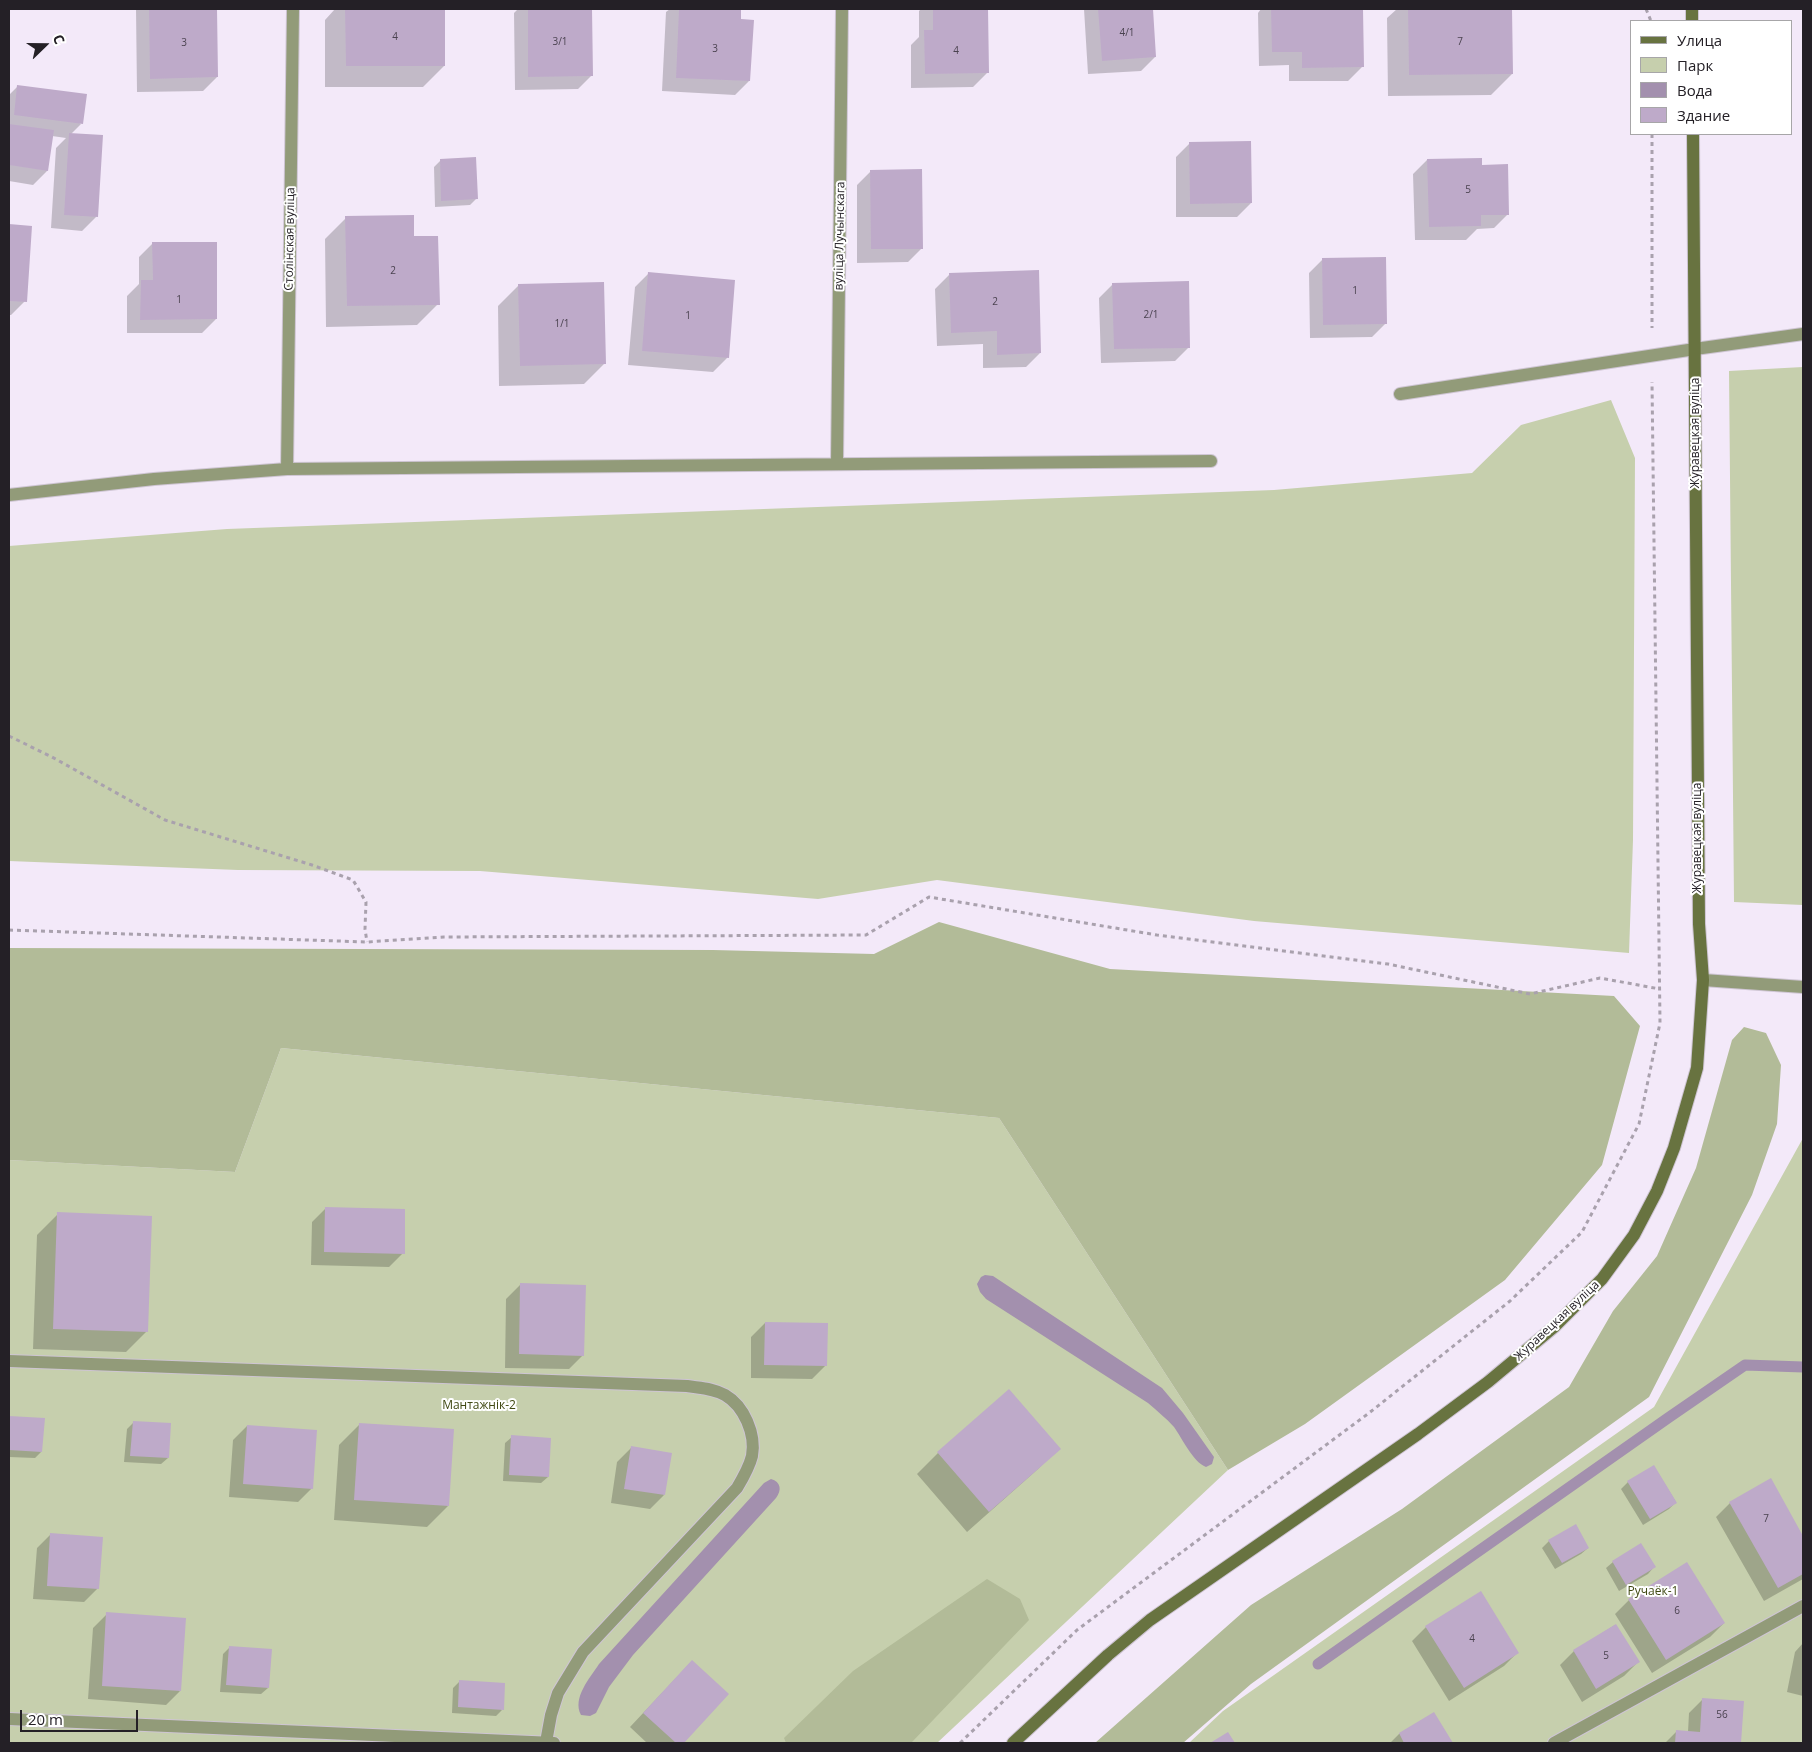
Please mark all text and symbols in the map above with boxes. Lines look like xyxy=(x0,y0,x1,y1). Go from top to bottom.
north arrow xyxy=(20,20,70,70)
legend xyxy=(1630,20,1792,135)
house number: 4/1 xyxy=(1119,27,1135,39)
text: Улица xyxy=(1677,30,1722,50)
text: С xyxy=(49,31,70,47)
house number: 4 xyxy=(392,31,398,43)
house number: 3/1 xyxy=(552,36,568,48)
house number: 7 xyxy=(1457,36,1463,48)
house number: 3 xyxy=(181,37,187,49)
house number: 3 xyxy=(712,43,718,55)
house number: 4 xyxy=(953,45,959,57)
text: Парк xyxy=(1677,55,1713,75)
text: Вода xyxy=(1677,80,1713,100)
text: Здание xyxy=(1677,105,1730,125)
street label: вуліца Лучынскага xyxy=(832,181,848,291)
house number: 5 xyxy=(1465,184,1471,196)
street label: Столінская вуліца xyxy=(282,187,298,291)
house number: 2 xyxy=(390,265,396,277)
house number: 1 xyxy=(1352,285,1358,297)
house number: 1 xyxy=(176,294,182,306)
house number: 2 xyxy=(992,296,998,308)
house number: 2/1 xyxy=(1143,309,1159,321)
house number: 1 xyxy=(685,310,691,322)
house number: 1/1 xyxy=(554,318,570,330)
street label: Журавецкая вуліца xyxy=(1689,378,1703,488)
street label: Журавецкая вуліца xyxy=(1691,783,1705,893)
street label: Журавецкая вуліца xyxy=(1512,1278,1602,1364)
park label: Мантажнік-2 xyxy=(442,1399,516,1413)
house number: 7 xyxy=(1763,1513,1769,1525)
park label: Ручаёк-1 xyxy=(1628,1585,1678,1599)
house number: 6 xyxy=(1674,1605,1680,1617)
house number: 4 xyxy=(1469,1633,1475,1645)
house number: 5 xyxy=(1603,1650,1609,1662)
scale bar xyxy=(22,1700,140,1732)
text: 20 m xyxy=(28,1709,63,1729)
house number: 56 xyxy=(1716,1709,1728,1721)

